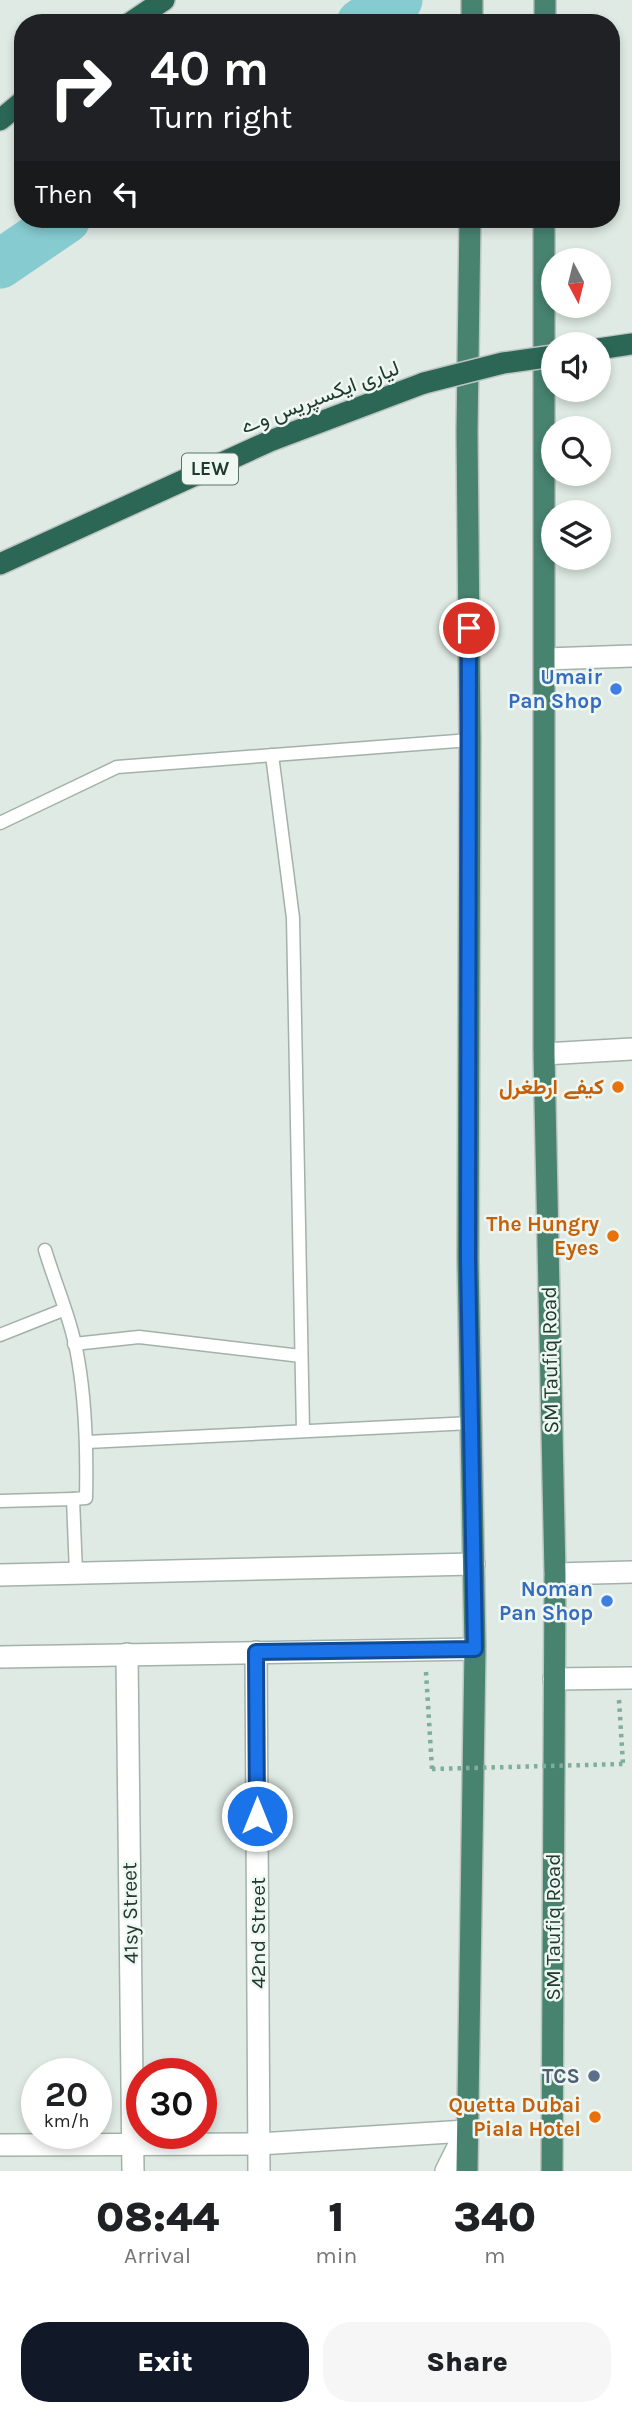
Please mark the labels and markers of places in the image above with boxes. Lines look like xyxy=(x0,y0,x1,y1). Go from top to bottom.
pin xyxy=(439,598,499,658)
place label: Umair Pan Shop xyxy=(508,665,603,713)
marker: Umair Pan Shop xyxy=(608,681,624,697)
place label: کیفے ارطغرل xyxy=(499,1075,604,1100)
marker: کیفے ارطغرل xyxy=(610,1079,626,1095)
place label: The Hungry Eyes xyxy=(486,1212,599,1260)
marker: The Hungry Eyes xyxy=(605,1228,621,1244)
place label: Noman Pan Shop xyxy=(499,1577,593,1625)
marker: Noman Pan Shop xyxy=(599,1593,615,1609)
place label: TCS xyxy=(542,2064,580,2088)
marker: TCS xyxy=(586,2068,602,2084)
place label: Quetta Dubai Piala Hotel xyxy=(448,2093,581,2141)
marker: Quetta Dubai Piala Hotel xyxy=(587,2109,603,2125)

